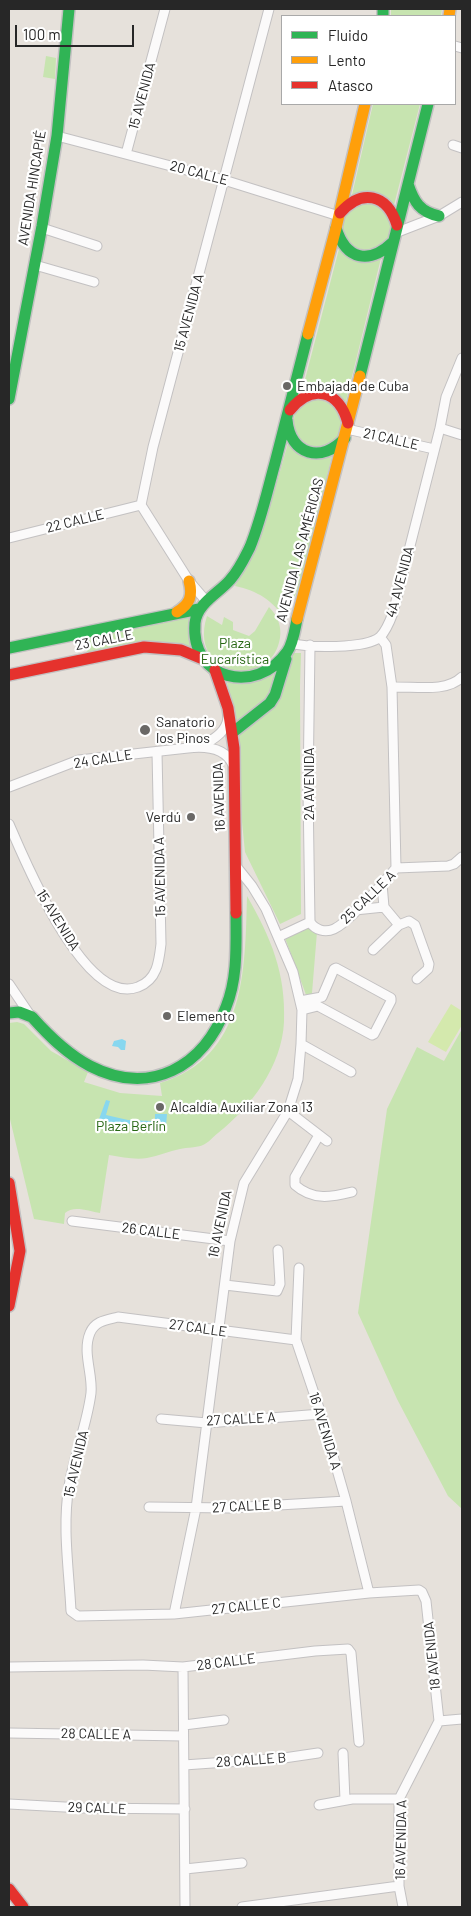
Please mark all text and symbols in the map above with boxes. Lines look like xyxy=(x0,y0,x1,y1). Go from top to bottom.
scale bar xyxy=(18,15,136,47)
legend xyxy=(281,15,456,105)
text: 100 m xyxy=(23,25,61,43)
text: Fluido xyxy=(328,26,368,44)
text: Lento xyxy=(328,51,366,69)
street label: 15 AVENIDA xyxy=(125,60,159,132)
text: Atasco xyxy=(328,76,373,94)
street label: AVENIDA HINCAPIÉ xyxy=(15,129,49,247)
street label: 20 CALLE xyxy=(168,157,230,189)
street label: 15 AVENIDA A xyxy=(170,272,208,354)
place label: Embajada de Cuba xyxy=(297,378,409,394)
marker: Embajada de Cuba xyxy=(281,380,293,392)
street label: 21 CALLE xyxy=(362,424,420,454)
street label: AVENIDA LAS AMÉRICAS xyxy=(273,476,327,624)
street label: 22 CALLE xyxy=(44,506,106,536)
street label: 4A AVENIDA xyxy=(382,544,418,620)
street label: 23 CALLE xyxy=(74,626,134,654)
park label: Plaza Eucarística xyxy=(201,635,269,668)
place label: Sanatorio los Pinos xyxy=(156,714,215,746)
marker: Sanatorio los Pinos xyxy=(138,723,152,737)
street label: 24 CALLE xyxy=(72,746,134,772)
street label: 2A AVENIDA xyxy=(301,747,317,821)
street label: 16 AVENIDA xyxy=(209,762,229,832)
place label: Verdú xyxy=(146,809,181,825)
marker: Verdú xyxy=(185,811,197,823)
street label: 15 AVENIDA A xyxy=(151,837,169,917)
street label: 25 CALLE A xyxy=(337,867,399,927)
street label: 15 AVENIDA xyxy=(33,886,83,954)
place label: Elemento xyxy=(177,1008,235,1024)
marker: Elemento xyxy=(161,1010,173,1022)
place label: Alcaldía Auxiliar Zona 13 xyxy=(170,1099,313,1115)
marker: Alcaldía Auxiliar Zona 13 xyxy=(154,1101,166,1113)
park label: Plaza Berlín xyxy=(96,1118,166,1134)
street label: 16 AVENIDA xyxy=(205,1188,235,1260)
street label: 26 CALLE xyxy=(121,1219,181,1243)
street label: 27 CALLE xyxy=(168,1316,228,1340)
street label: 16 AVENIDA A xyxy=(305,1390,345,1472)
street label: 27 CALLE A xyxy=(206,1409,276,1429)
street label: 15 AVENIDA xyxy=(60,1428,92,1500)
street label: 27 CALLE B xyxy=(212,1496,282,1516)
street label: 27 CALLE C xyxy=(211,1594,281,1618)
street label: 18 AVENIDA xyxy=(420,1621,444,1691)
street label: 28 CALLE xyxy=(196,1650,256,1674)
street label: 28 CALLE A xyxy=(61,1725,131,1743)
street label: 28 CALLE B xyxy=(215,1749,287,1771)
street label: 29 CALLE xyxy=(67,1799,127,1817)
street label: 16 AVENIDA A xyxy=(392,1800,410,1880)

